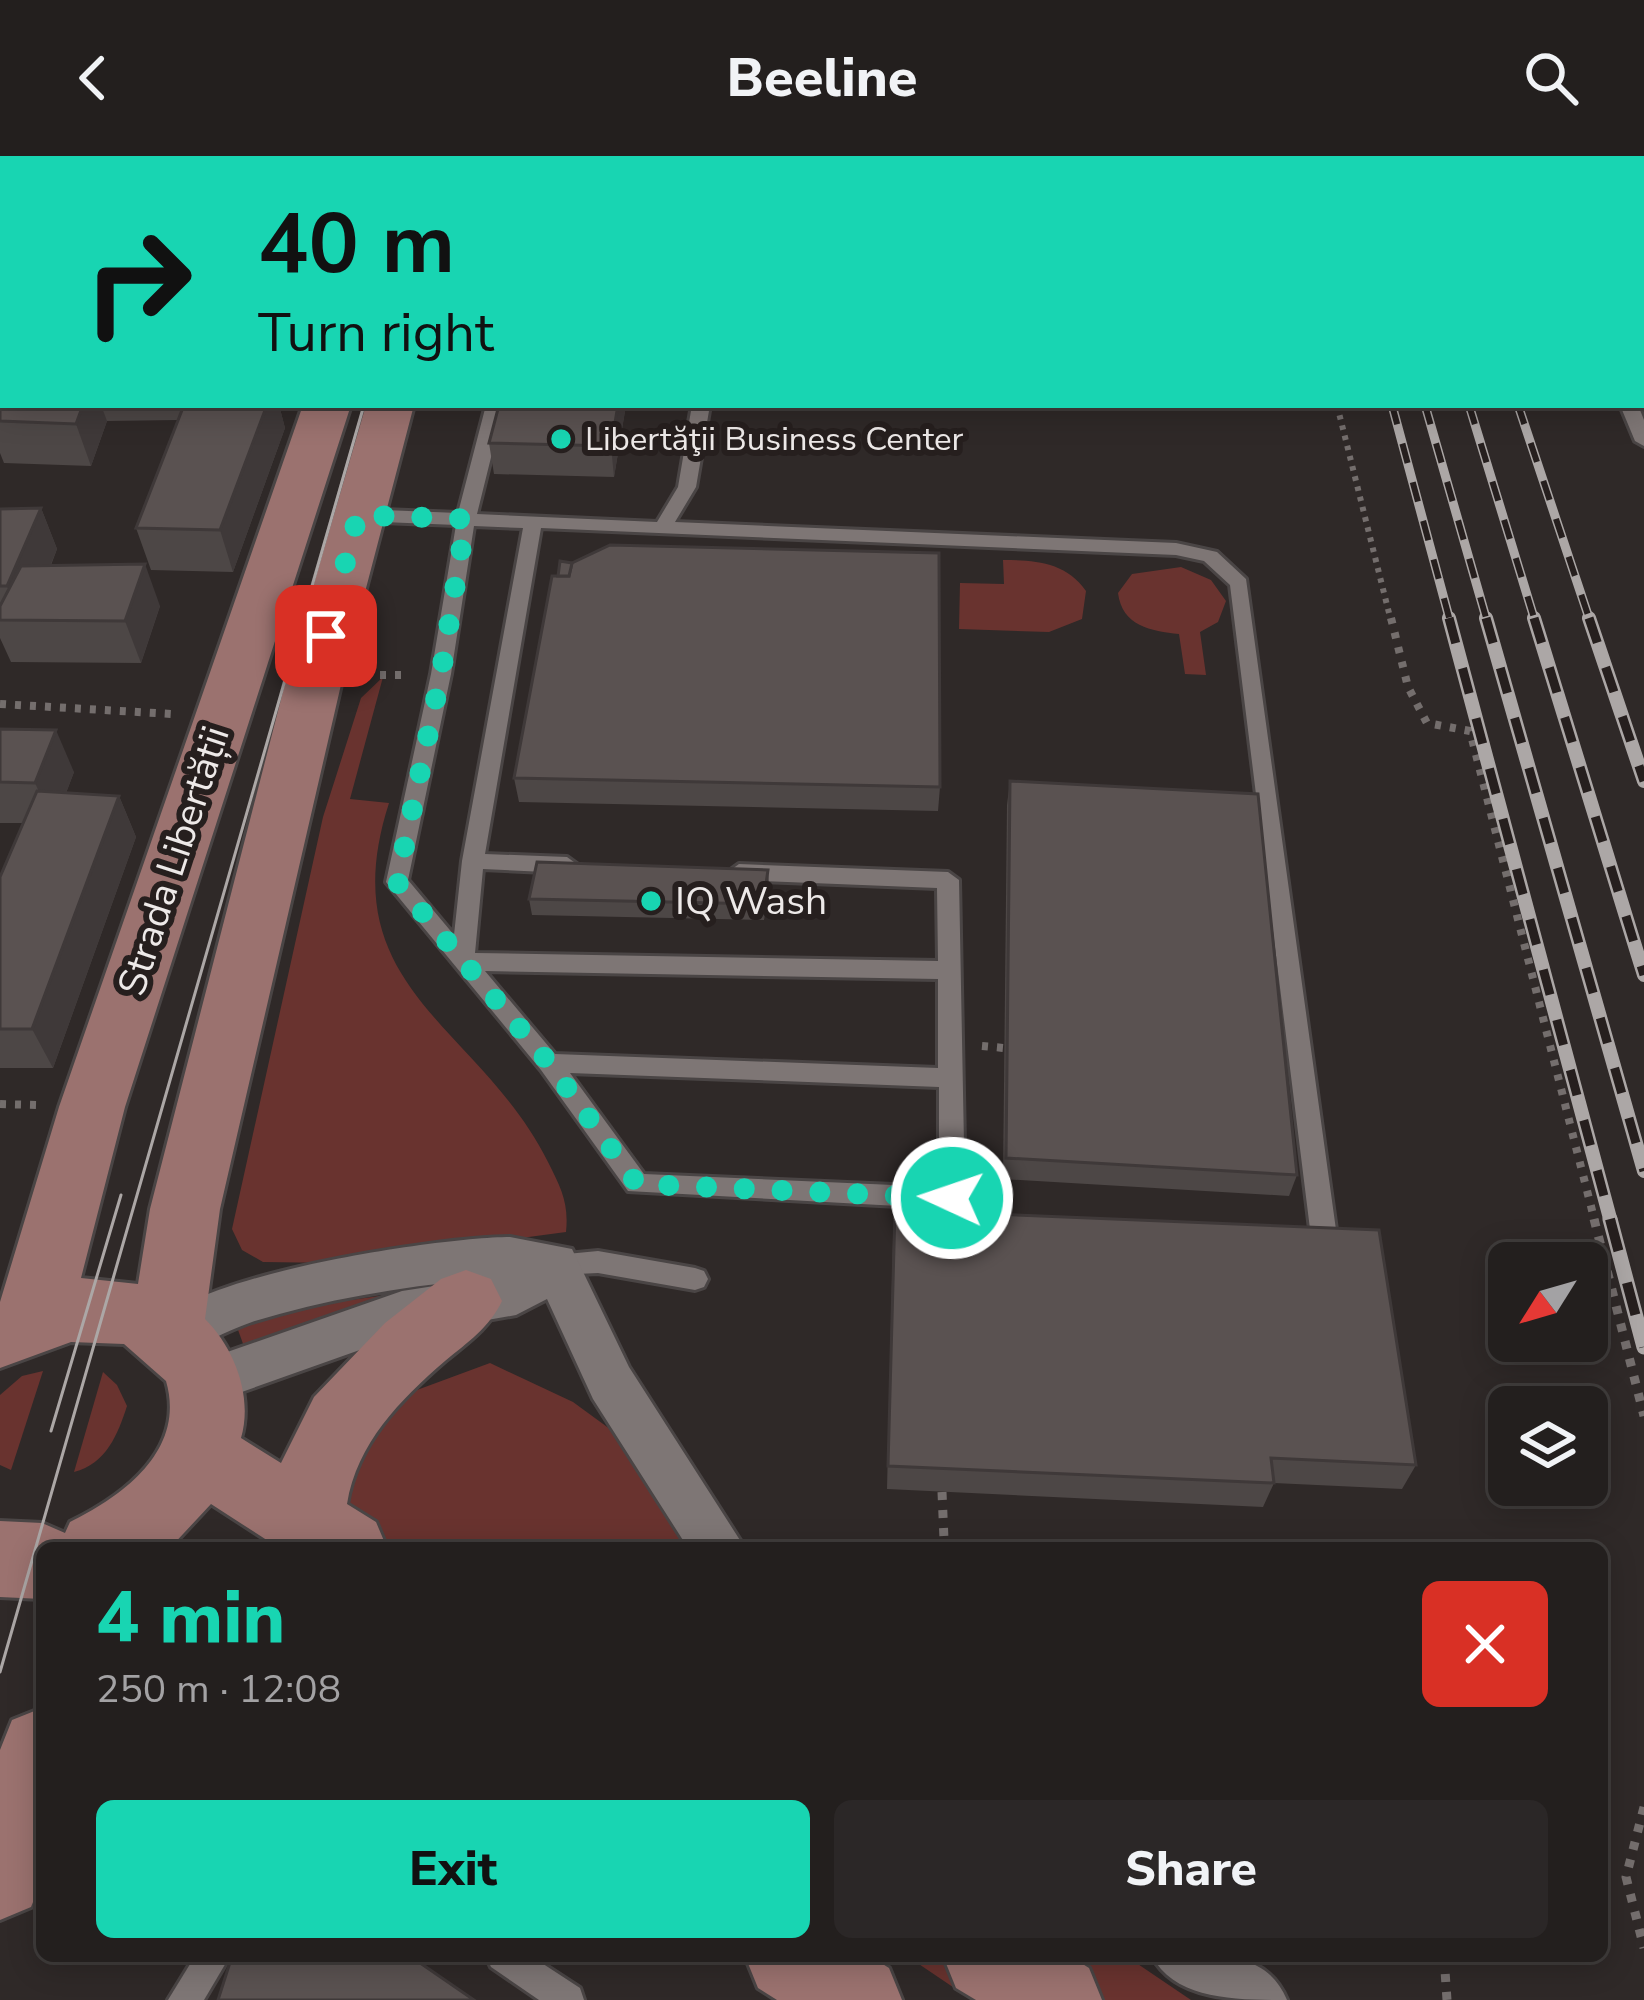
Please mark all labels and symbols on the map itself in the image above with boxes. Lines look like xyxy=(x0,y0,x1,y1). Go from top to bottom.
place label: Libertăţii Business Center xyxy=(585,417,964,462)
marker: Libertăţii Business Center xyxy=(548,426,574,452)
pin xyxy=(275,585,377,687)
street label: Strada Libertății xyxy=(106,720,242,1002)
place label: IQ Wash xyxy=(675,875,827,928)
marker: IQ Wash xyxy=(638,888,664,914)
position arrow xyxy=(889,1135,1015,1261)
north arrow xyxy=(1488,1242,1608,1362)

